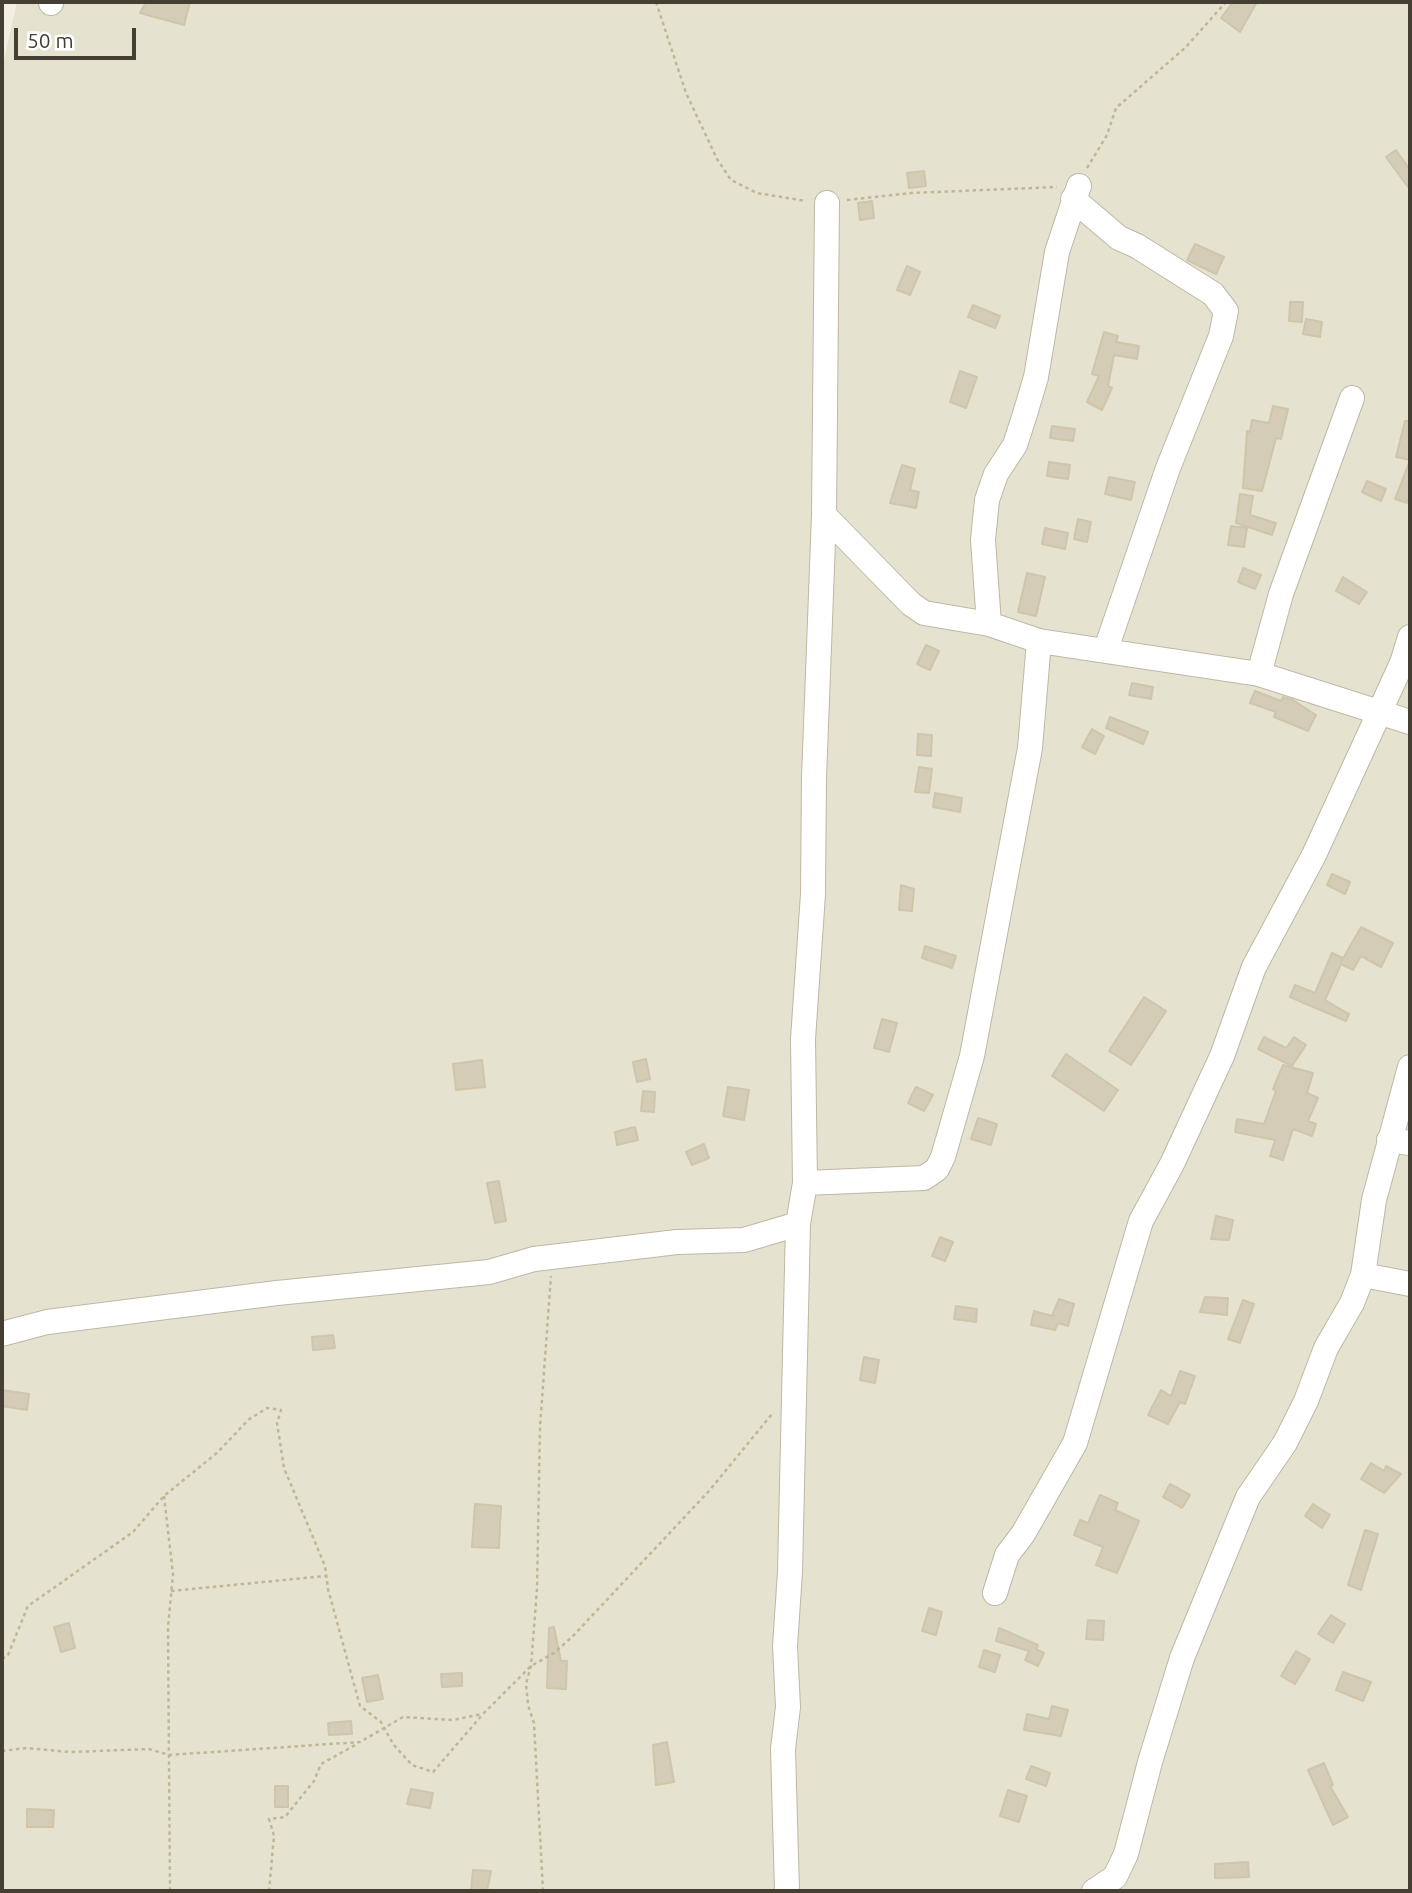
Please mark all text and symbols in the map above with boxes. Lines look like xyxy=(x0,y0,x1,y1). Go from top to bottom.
scale bar xyxy=(18,14,140,58)
text: 50 m xyxy=(27,28,74,52)

